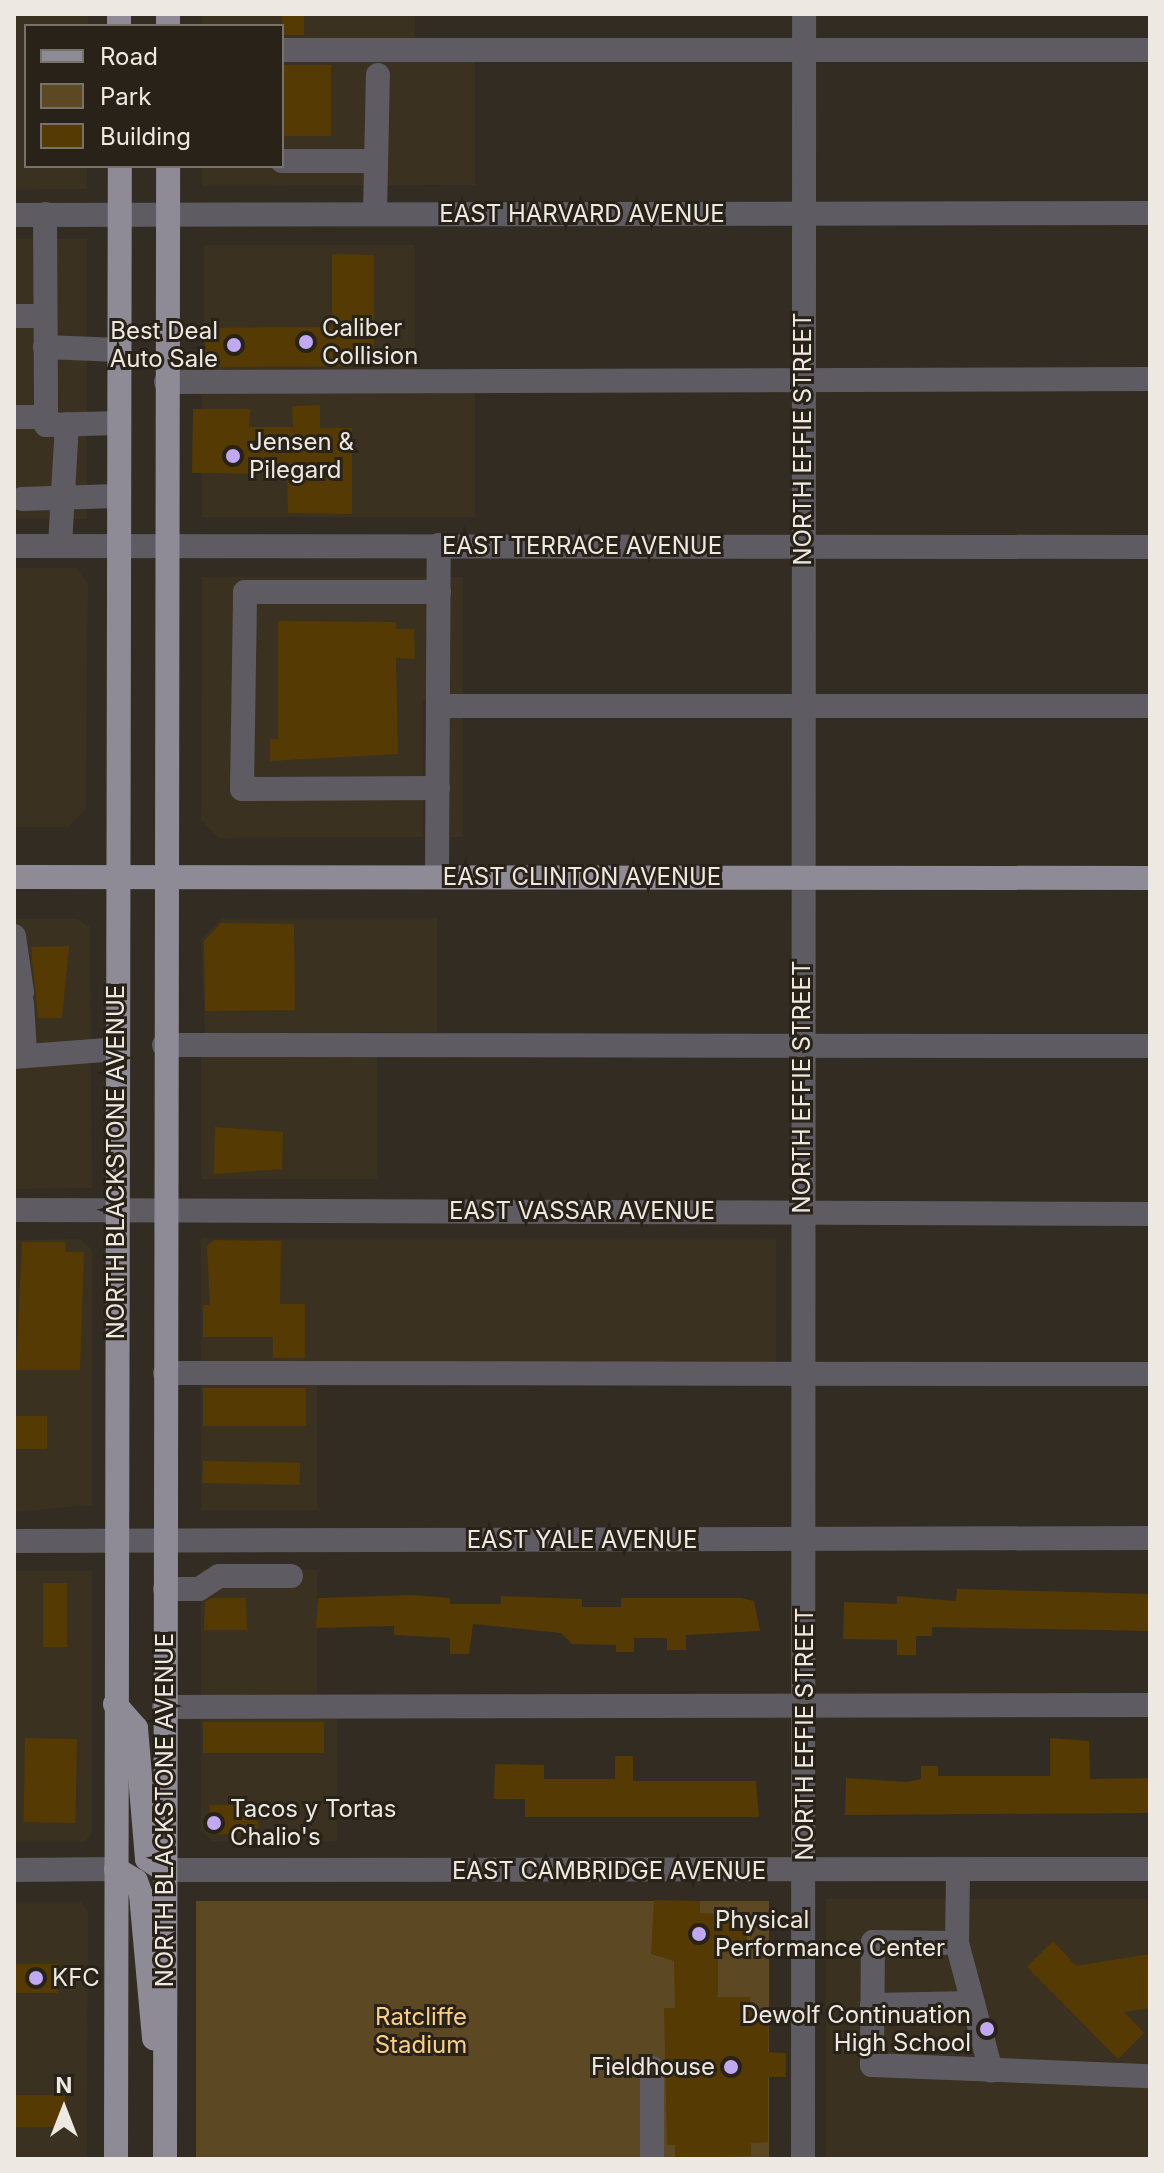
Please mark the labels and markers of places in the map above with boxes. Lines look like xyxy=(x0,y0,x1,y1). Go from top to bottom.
place label: Caliber Collision xyxy=(322,314,418,370)
place label: Best Deal Auto Sale xyxy=(110,317,218,373)
marker: Caliber Collision xyxy=(297,333,315,351)
marker: Best Deal Auto Sale xyxy=(225,336,243,354)
place label: Jensen & Pilegard xyxy=(249,428,354,484)
marker: Jensen & Pilegard xyxy=(224,447,242,465)
place label: Tacos y Tortas Chalio's xyxy=(230,1795,396,1851)
marker: Tacos y Tortas Chalio's xyxy=(205,1814,223,1832)
place label: Physical Performance Center xyxy=(715,1906,945,1962)
marker: Physical Performance Center xyxy=(690,1925,708,1943)
place label: KFC xyxy=(52,1964,100,1992)
marker: KFC xyxy=(27,1969,45,1987)
place label: Dewolf Continuation High School xyxy=(741,2001,971,2057)
marker: Dewolf Continuation High School xyxy=(978,2020,996,2038)
place label: Fieldhouse xyxy=(591,2053,715,2081)
marker: Fieldhouse xyxy=(722,2058,740,2076)

